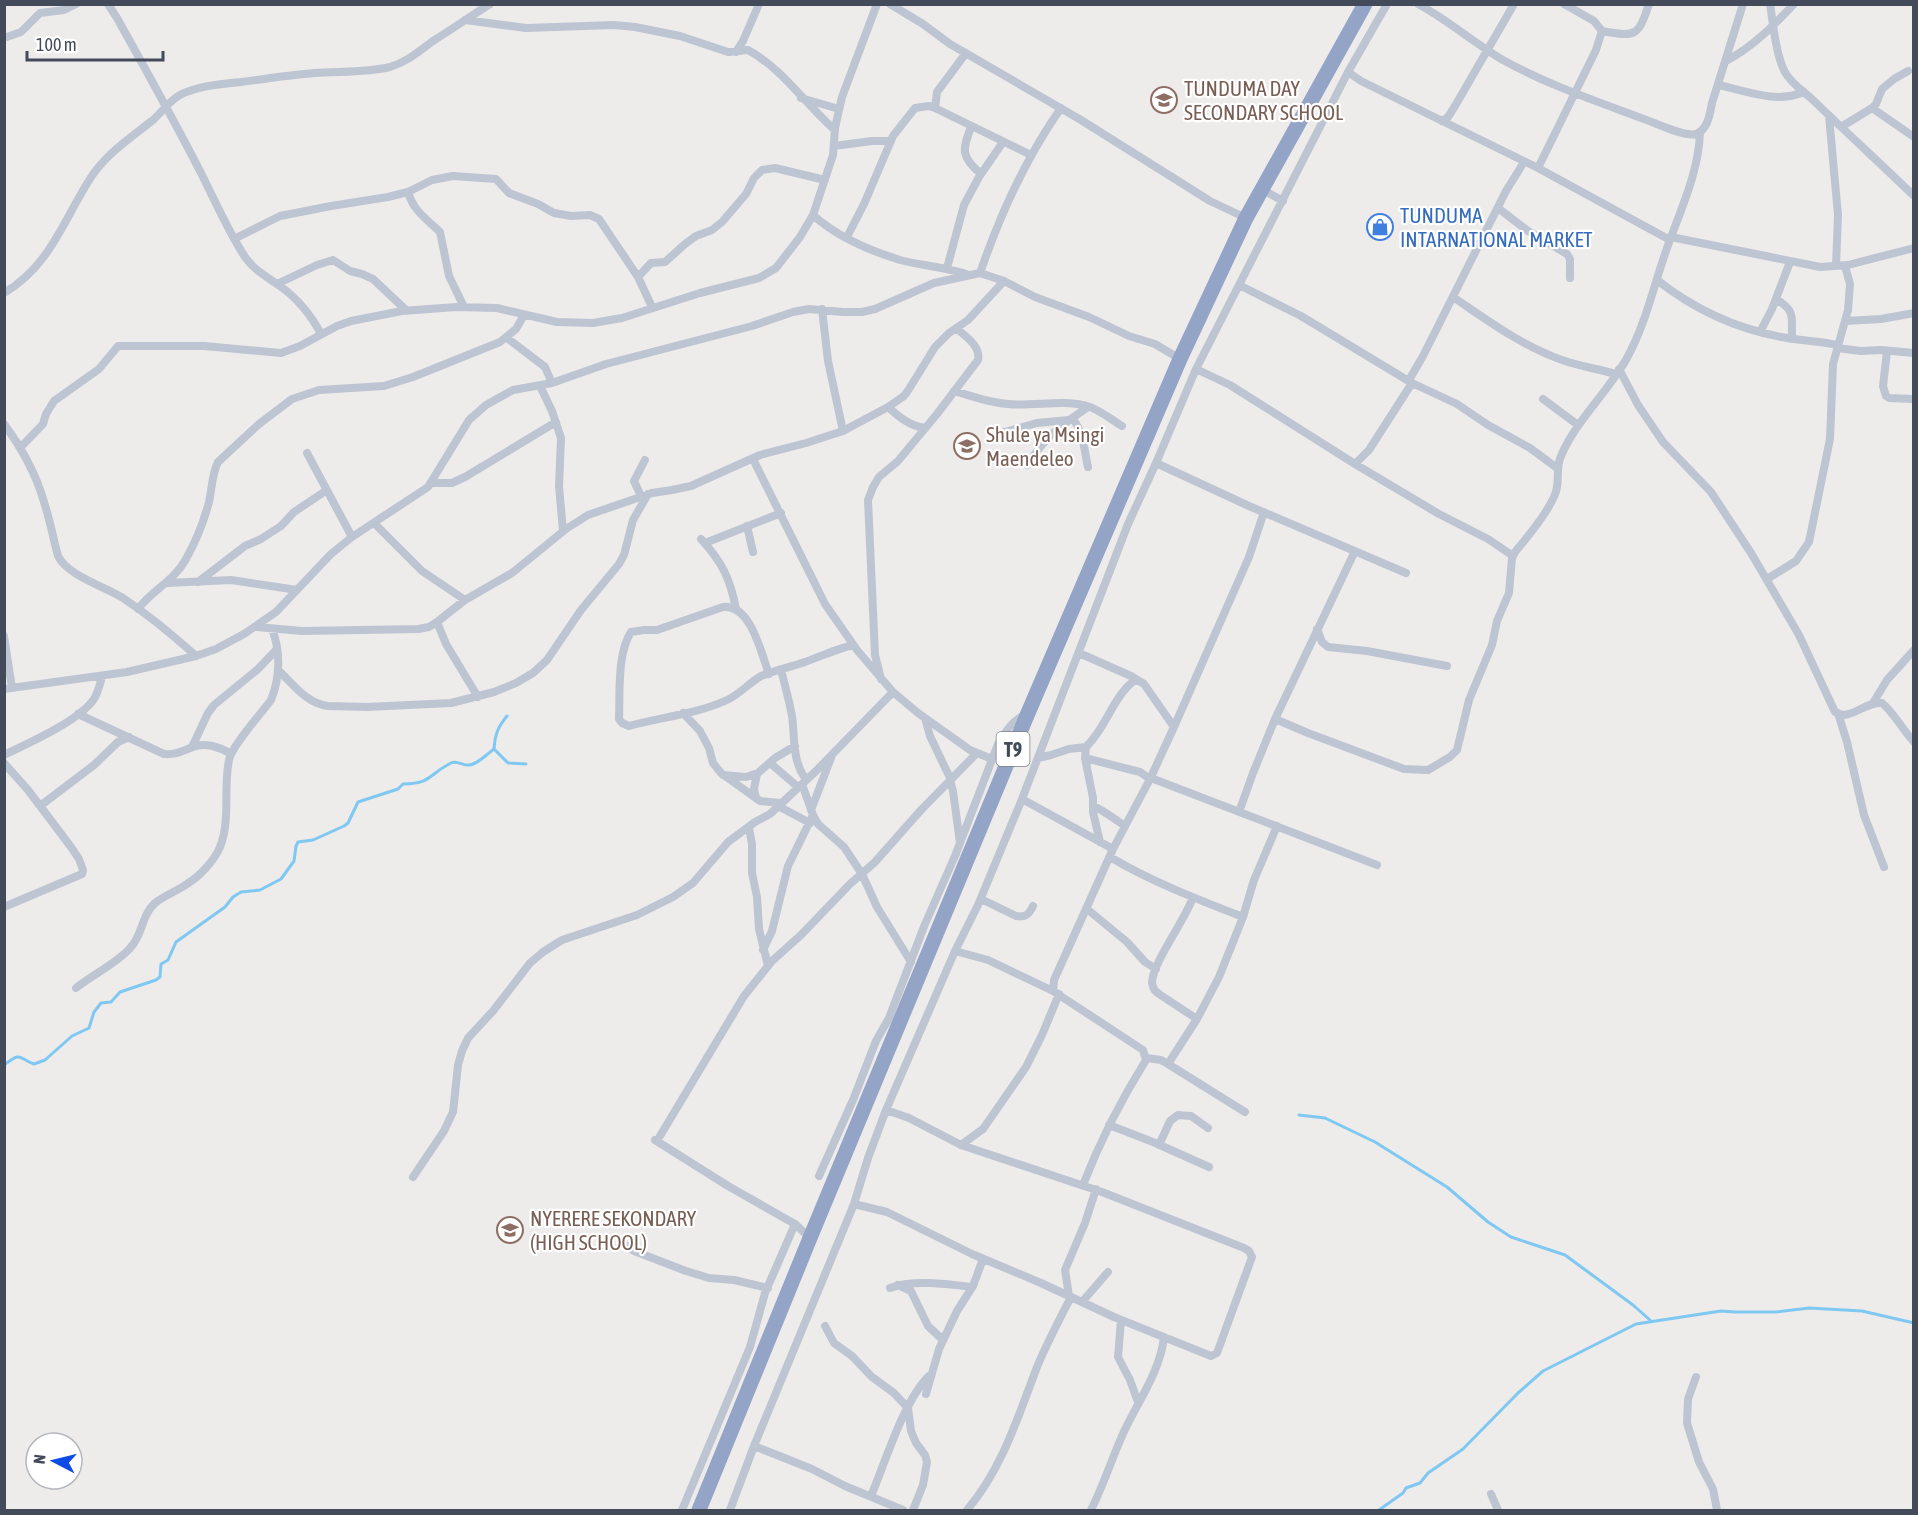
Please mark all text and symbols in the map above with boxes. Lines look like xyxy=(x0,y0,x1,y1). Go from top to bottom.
scale bar xyxy=(27,24,164,62)
text: 100 m xyxy=(36,34,77,55)
place label: TUNDUMA DAY SECONDARY SCHOOL xyxy=(1184,76,1343,124)
school or university icon: TUNDUMA DAY SECONDARY SCHOOL xyxy=(1149,85,1179,115)
place label: TUNDUMA INTARNATIONAL MARKET xyxy=(1400,203,1593,251)
shop icon: TUNDUMA INTARNATIONAL MARKET xyxy=(1365,212,1395,242)
place label: Shule ya Msingi Maendeleo xyxy=(986,422,1104,470)
school or university icon: Shule ya Msingi Maendeleo xyxy=(952,431,982,461)
road number: T9 xyxy=(996,732,1030,766)
place label: NYERERE SEKONDARY (HIGH SCHOOL) xyxy=(530,1206,697,1254)
school or university icon: NYERERE SEKONDARY (HIGH SCHOOL) xyxy=(495,1215,525,1245)
north arrow xyxy=(24,1431,84,1491)
text: N xyxy=(30,1453,49,1465)

